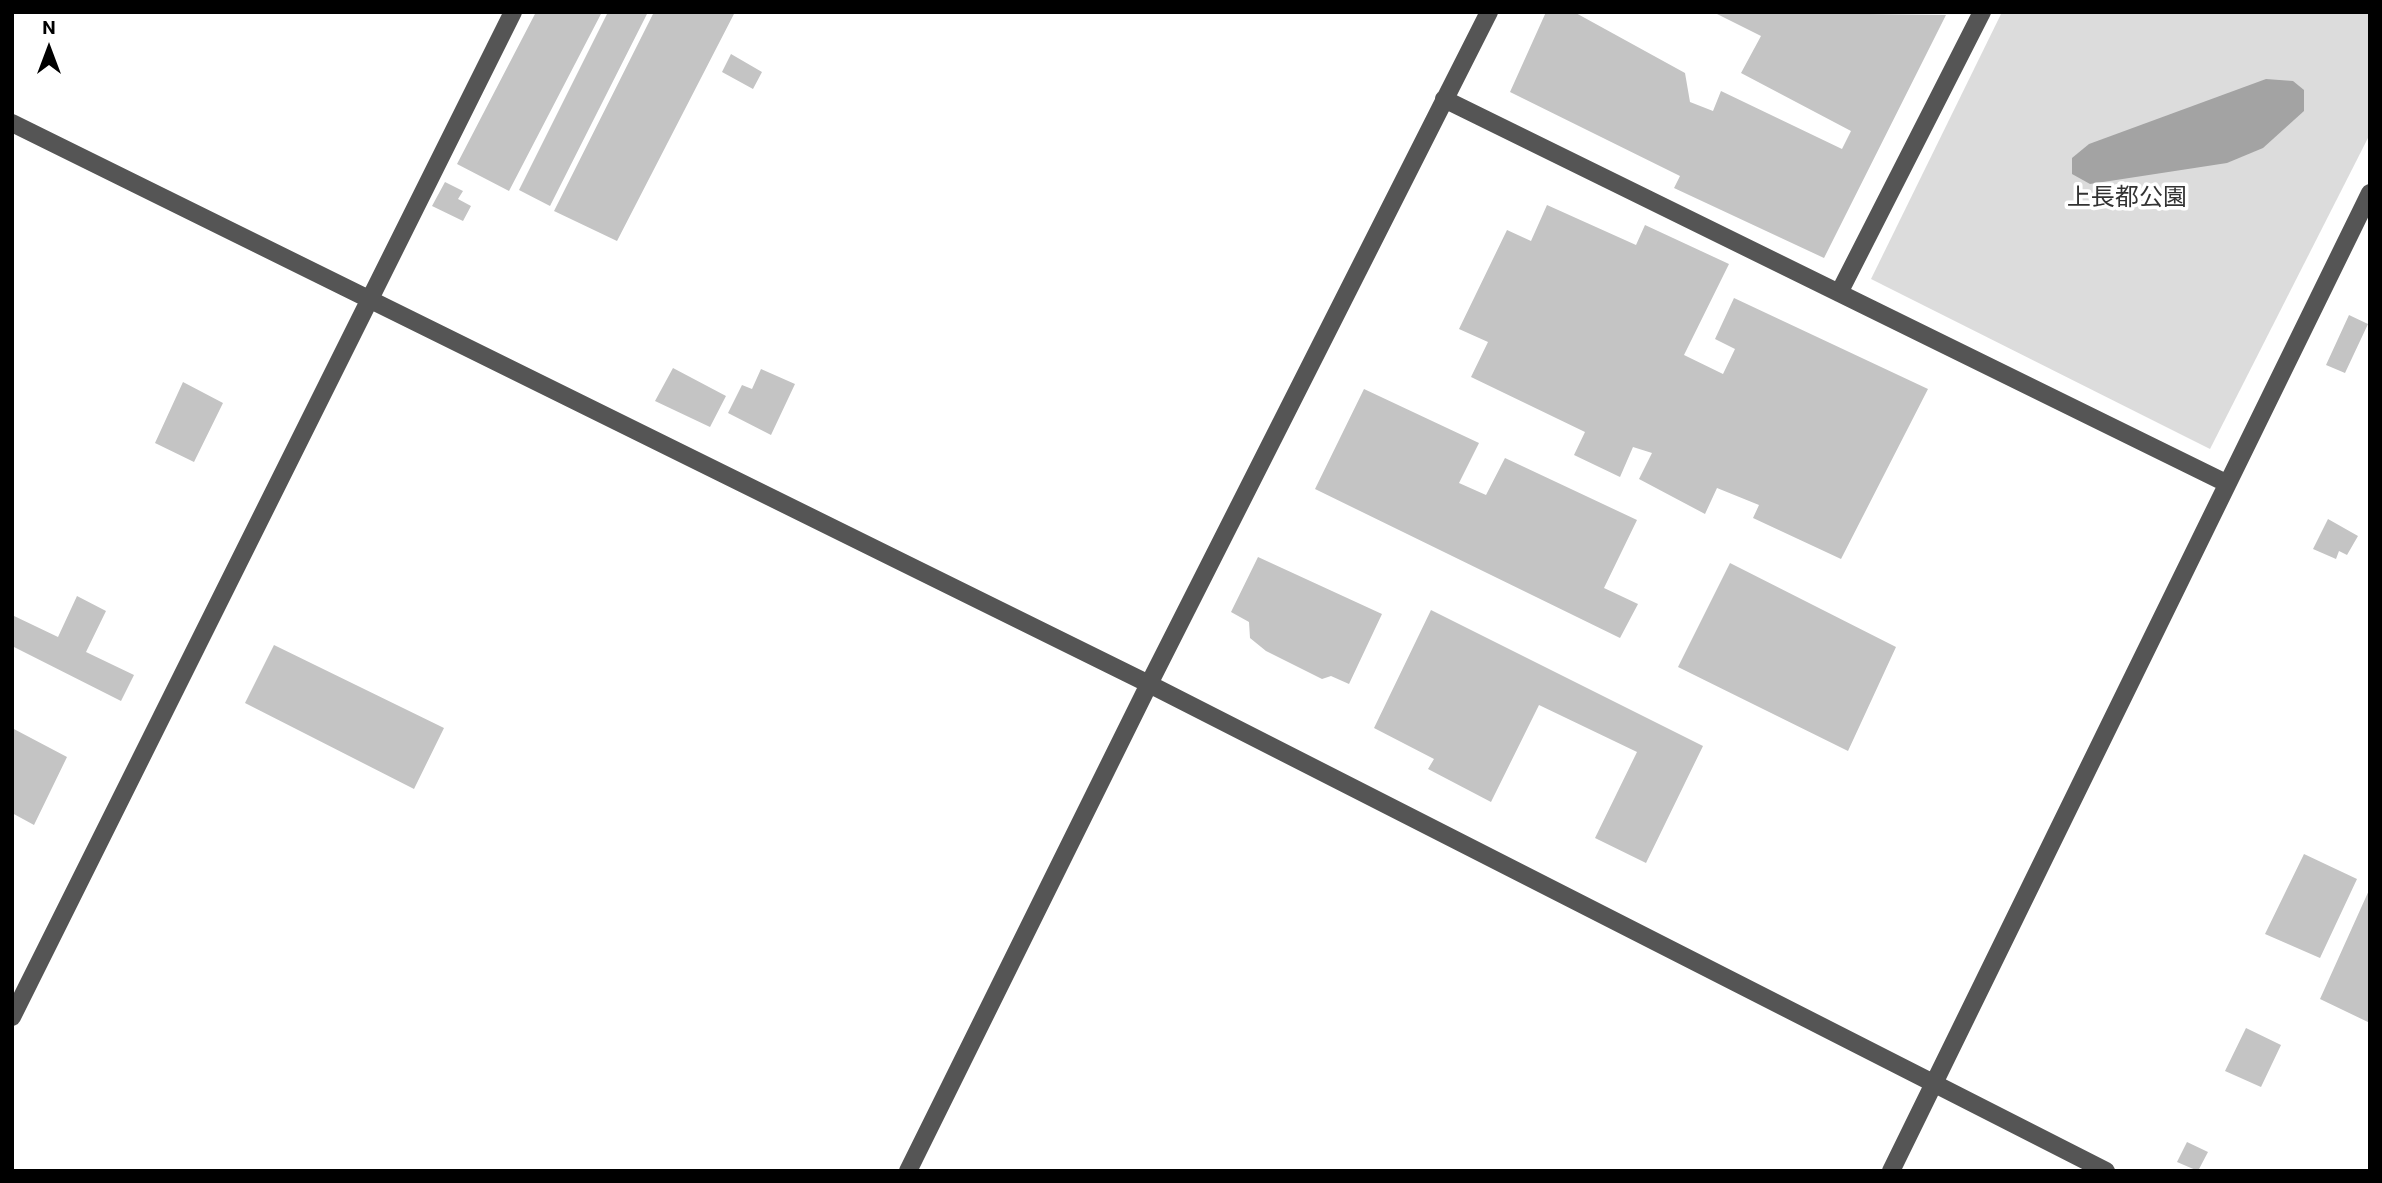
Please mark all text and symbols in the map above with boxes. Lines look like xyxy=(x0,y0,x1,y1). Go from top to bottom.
north arrow xyxy=(14,14,84,84)
text: N xyxy=(42,16,56,39)
park label: 上長都公園 xyxy=(2067,185,2187,213)

